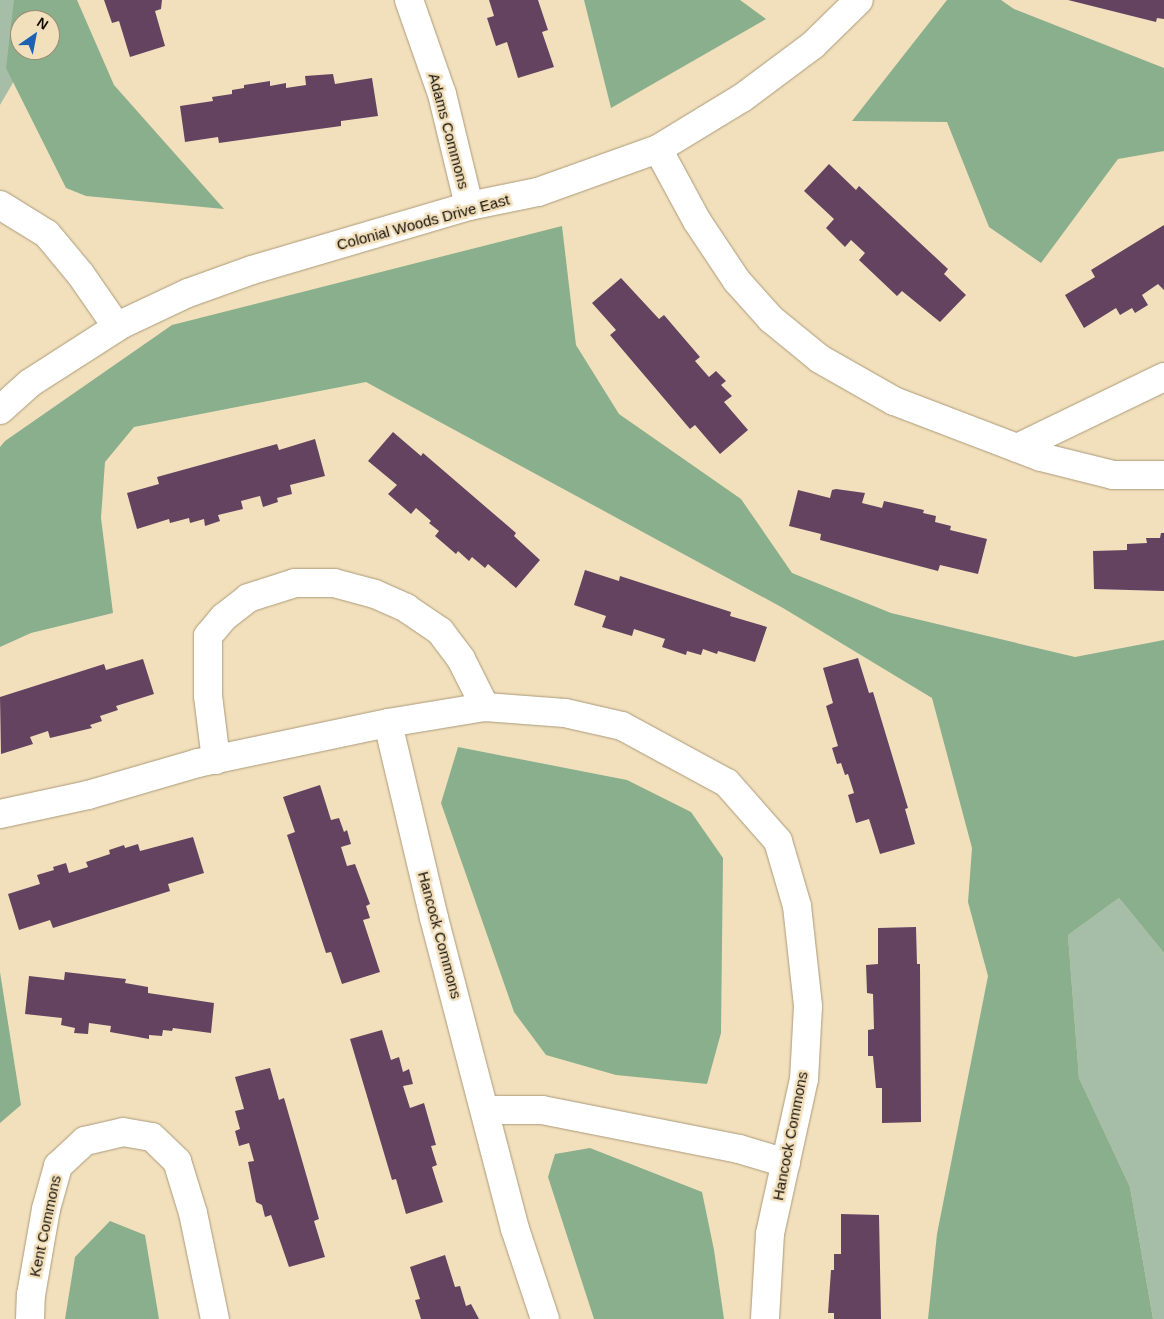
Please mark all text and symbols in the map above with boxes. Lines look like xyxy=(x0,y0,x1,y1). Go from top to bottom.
north arrow xyxy=(10,10,60,60)
text: N xyxy=(34,14,51,33)
street label: Adams Commons xyxy=(425,71,473,191)
street label: Colonial Woods Drive East xyxy=(335,190,511,254)
street label: Hancock Commons xyxy=(414,869,466,1001)
street label: Hancock Commons xyxy=(769,1070,811,1202)
street label: Kent Commons xyxy=(25,1174,65,1278)

